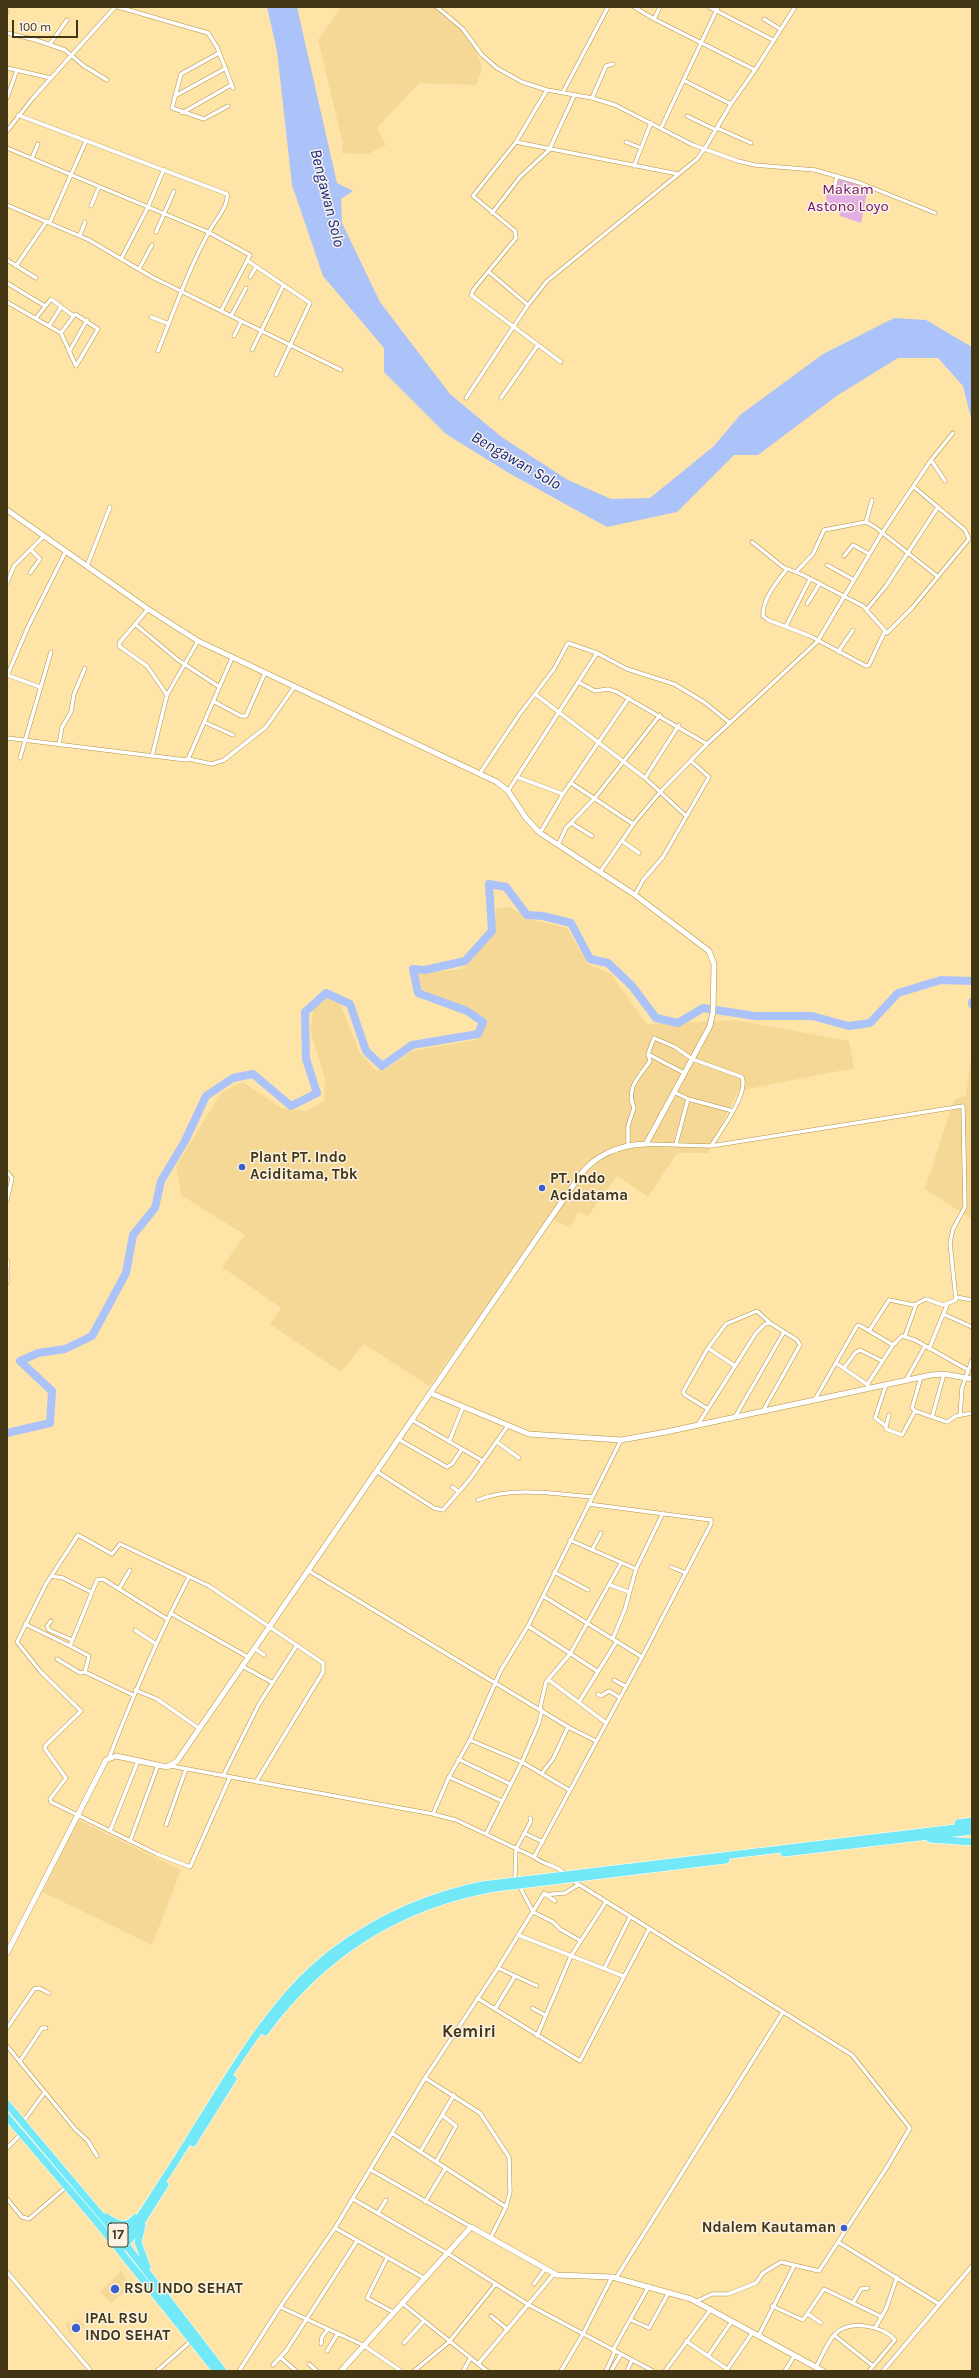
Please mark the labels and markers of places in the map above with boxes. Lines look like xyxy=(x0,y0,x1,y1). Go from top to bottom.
place label: Plant PT. Indo Aciditama, Tbk xyxy=(250,1149,358,1184)
marker: Plant PT. Indo Aciditama, Tbk xyxy=(237,1162,247,1172)
place label: PT. Indo Acidatama xyxy=(550,1170,628,1205)
marker: PT. Indo Acidatama xyxy=(537,1183,547,1193)
place label: Ndalem Kautaman xyxy=(702,2219,836,2237)
marker: Ndalem Kautaman xyxy=(839,2223,849,2233)
place label: RSU INDO SEHAT xyxy=(124,2280,243,2298)
marker: RSU INDO SEHAT xyxy=(109,2283,121,2295)
place label: IPAL RSU INDO SEHAT xyxy=(85,2310,170,2345)
marker: IPAL RSU INDO SEHAT xyxy=(70,2322,82,2334)

